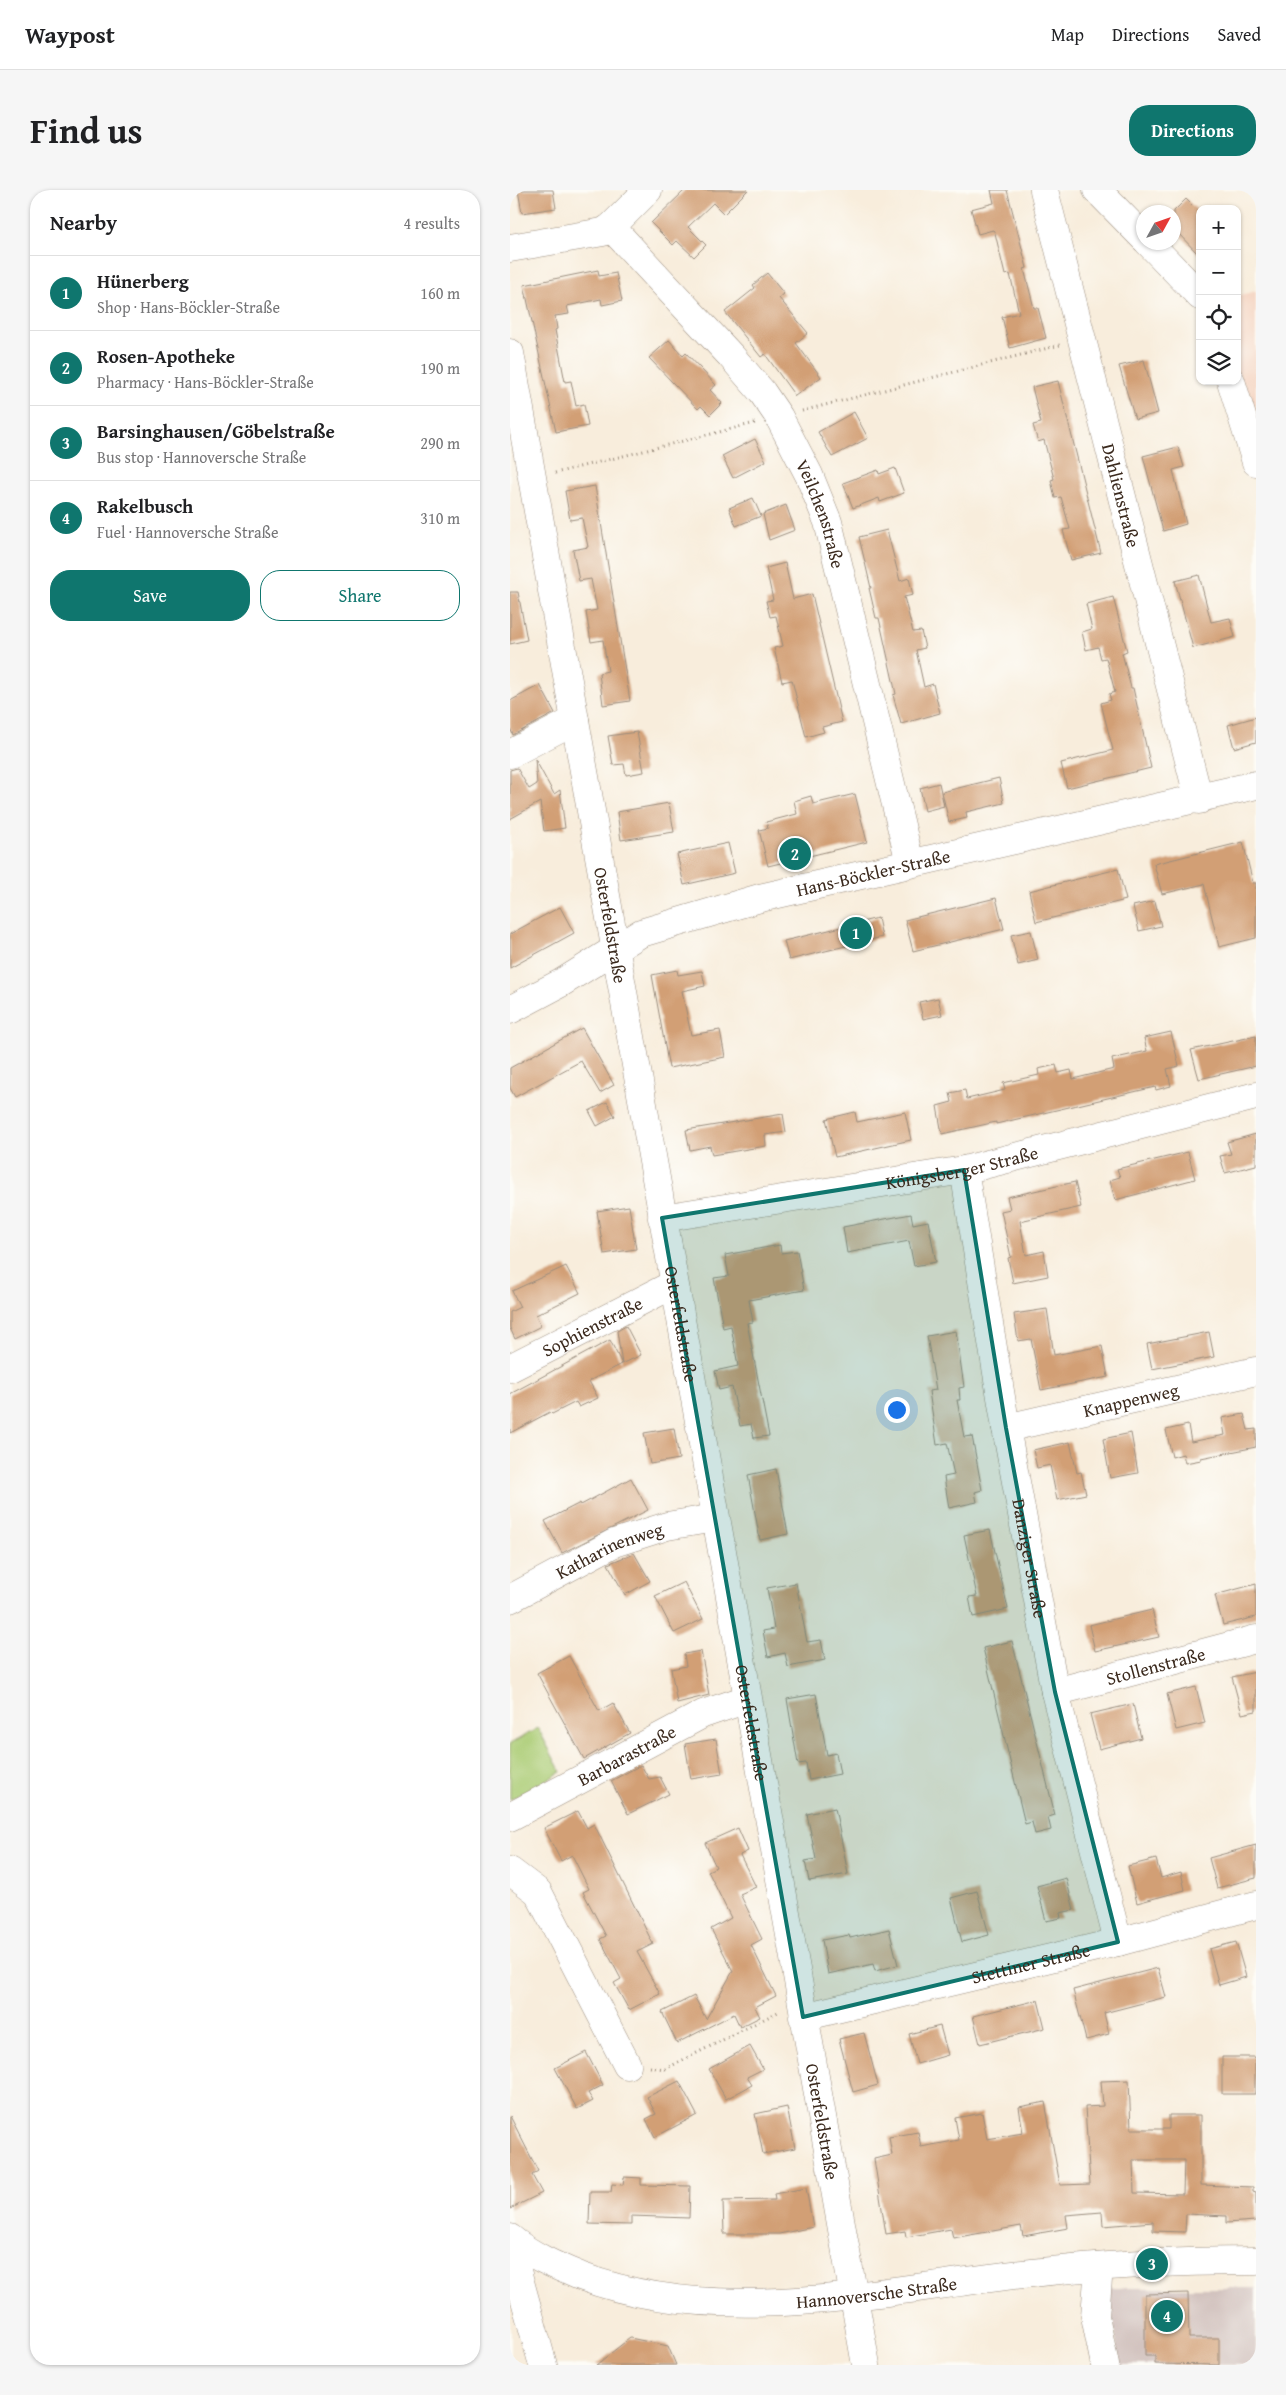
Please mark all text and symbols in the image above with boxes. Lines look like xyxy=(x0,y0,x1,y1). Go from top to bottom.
text: Waypost xyxy=(25,17,115,52)
text: Map xyxy=(1051,21,1084,48)
text: Directions xyxy=(1112,21,1189,48)
text: Saved xyxy=(1217,21,1261,48)
text: Find us xyxy=(30,105,143,156)
button: Directions xyxy=(1129,105,1256,156)
north arrow xyxy=(1136,205,1181,250)
map controls xyxy=(1196,205,1241,385)
button: + xyxy=(1196,205,1241,250)
text: Nearby xyxy=(50,207,117,238)
text: 4 results xyxy=(403,211,460,235)
button: − xyxy=(1196,250,1241,295)
text: Hünerberg xyxy=(97,267,189,295)
text: 1 xyxy=(62,281,70,305)
text: 160 m xyxy=(420,281,460,305)
text: Shop · Hans-Böckler-Straße xyxy=(97,295,280,319)
button: locate xyxy=(1196,295,1241,340)
button: layers xyxy=(1196,340,1241,385)
text: Rosen-Apotheke xyxy=(97,342,235,370)
text: 2 xyxy=(62,356,70,380)
text: 190 m xyxy=(420,356,460,380)
text: Pharmacy · Hans-Böckler-Straße xyxy=(97,370,314,394)
text: Barsinghausen/Göbelstraße xyxy=(97,417,335,445)
text: 3 xyxy=(62,431,70,455)
text: 290 m xyxy=(420,431,460,455)
street label: Dahlienstraße xyxy=(1095,440,1148,550)
text: Bus stop · Hannoversche Straße xyxy=(97,445,306,469)
street label: Veilchenstraße xyxy=(790,454,852,571)
text: Rakelbusch xyxy=(97,492,193,520)
text: 4 xyxy=(62,506,70,530)
text: 310 m xyxy=(420,506,460,530)
text: Fuel · Hannoversche Straße xyxy=(97,520,278,544)
button: Save xyxy=(50,570,250,621)
button: Share xyxy=(260,570,460,621)
pin: 2 xyxy=(779,835,811,873)
street label: Hans-Böckler-Straße xyxy=(793,842,953,903)
street label: Osterfeldstraße xyxy=(588,865,635,985)
pin: 1 xyxy=(840,914,872,952)
street label: Königsberger Straße xyxy=(884,1138,1041,1196)
street label: Osterfeldstraße xyxy=(658,1264,705,1384)
street label: Sophienstraße xyxy=(537,1289,647,1363)
street label: Knappenweg xyxy=(1080,1376,1181,1424)
your location xyxy=(884,1397,910,1423)
street label: Danziger Straße xyxy=(1006,1496,1055,1620)
street label: Katharinenweg xyxy=(551,1515,666,1586)
street label: Stollenstraße xyxy=(1103,1640,1208,1691)
street label: Osterfeldstraße xyxy=(729,1663,776,1783)
street label: Barbarastraße xyxy=(572,1718,680,1792)
street label: Stettiner Straße xyxy=(969,1936,1093,1990)
street label: Osterfeldstraße xyxy=(799,2061,846,2182)
pin: 3 xyxy=(1136,2245,1168,2283)
street label: Hannoversche Straße xyxy=(795,2269,958,2315)
pin: 4 xyxy=(1151,2297,1183,2335)

